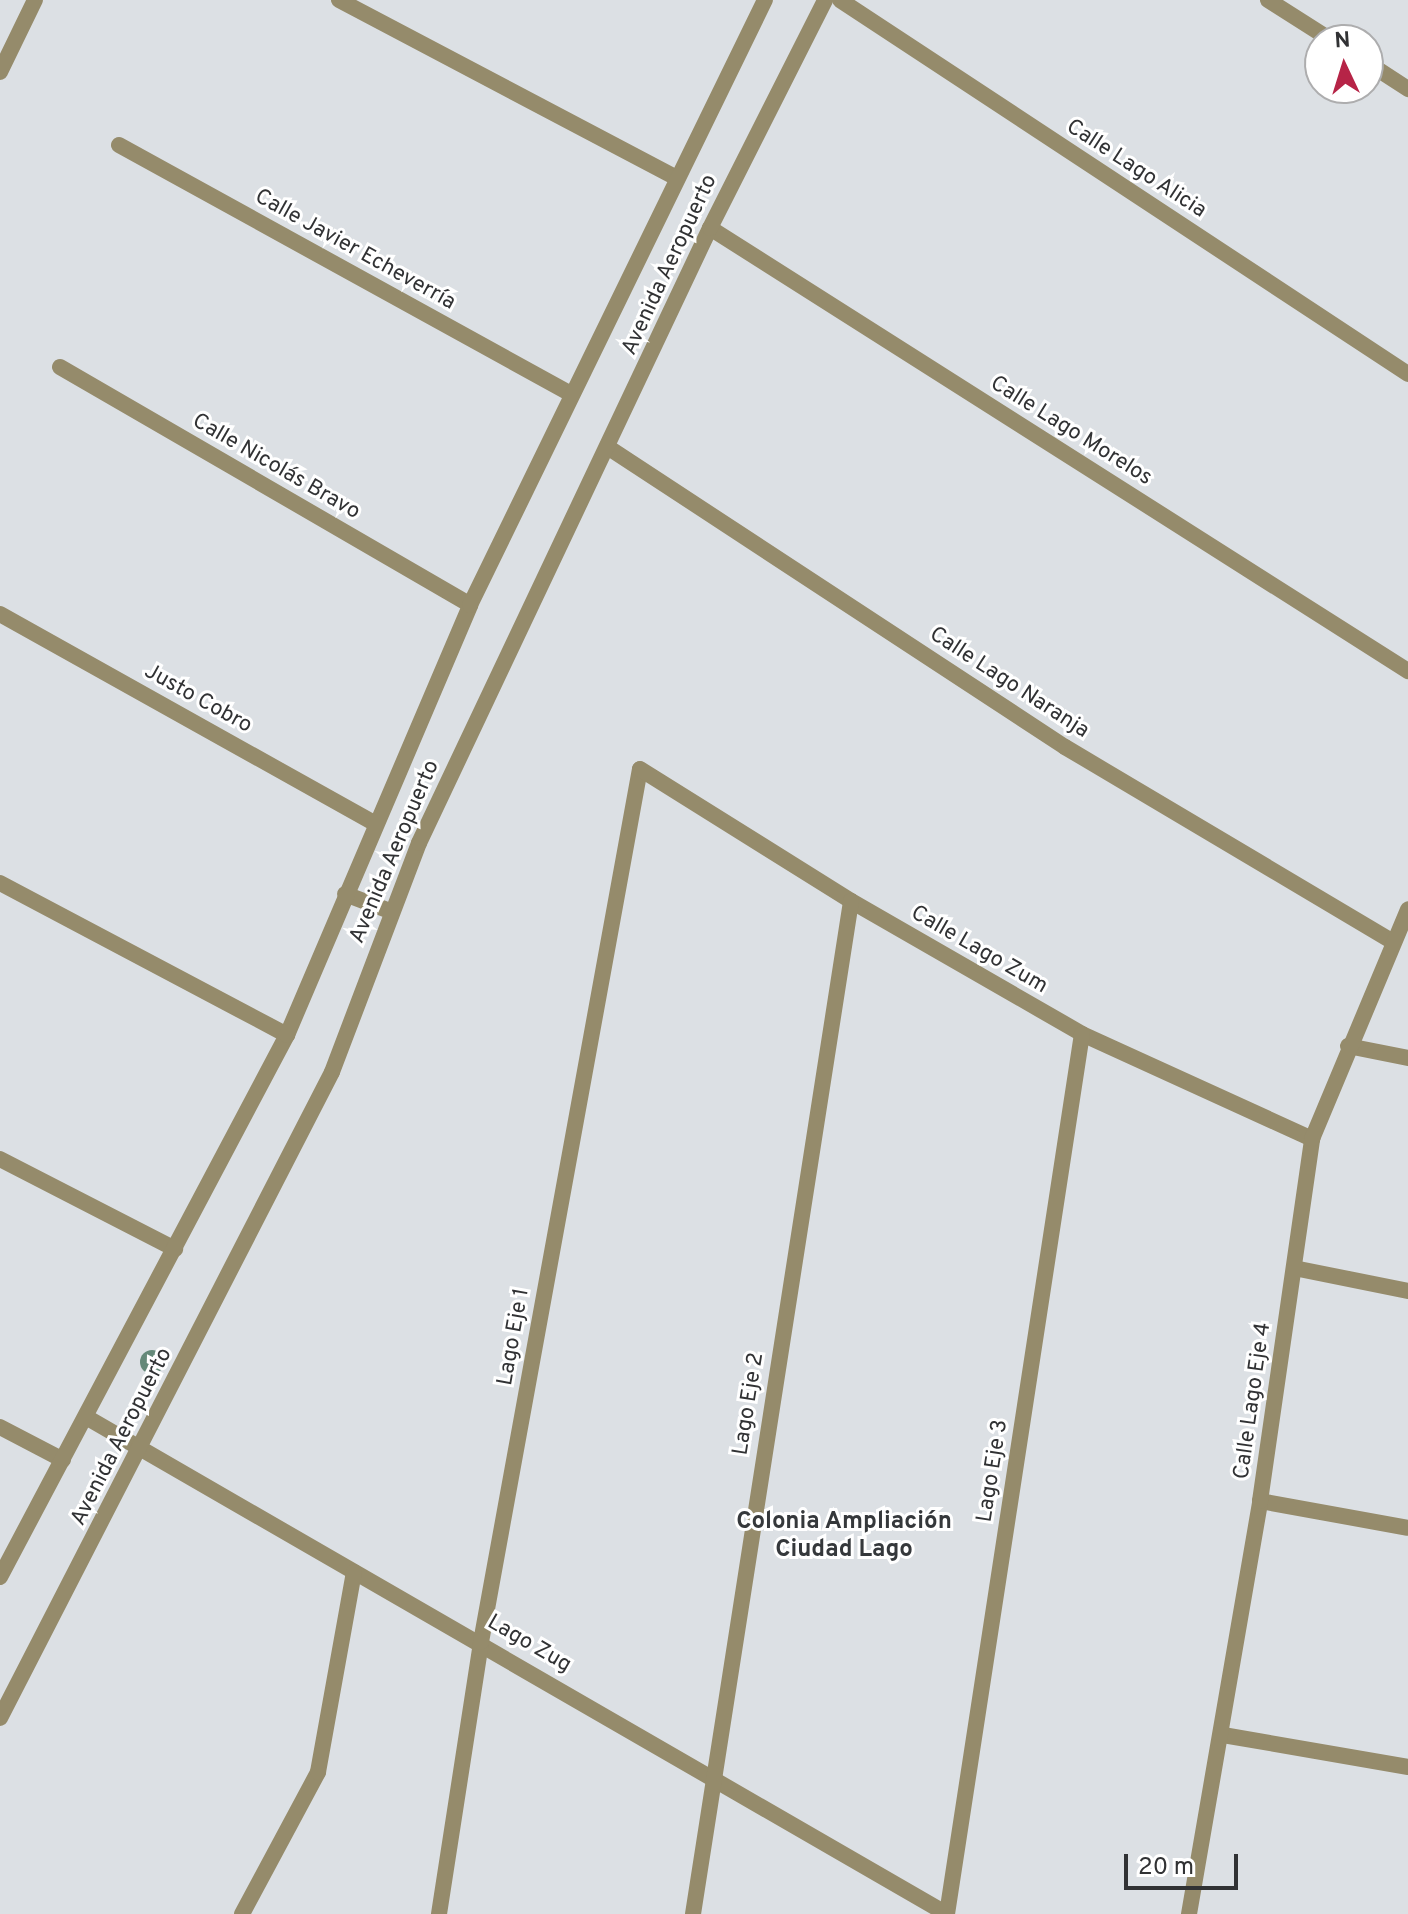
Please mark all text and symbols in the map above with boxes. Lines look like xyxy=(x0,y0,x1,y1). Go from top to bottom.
north arrow xyxy=(1304,24,1384,104)
text: N xyxy=(1334,28,1351,56)
street label: Calle Lago Alicia xyxy=(1061,114,1211,224)
street label: Avenida Aeropuerto xyxy=(616,170,724,360)
street label: Calle Javier Echeverría xyxy=(250,184,460,316)
street label: Calle Lago Morelos xyxy=(985,370,1157,492)
street label: Calle Nicolás Bravo xyxy=(187,408,365,526)
street label: Calle Lago Naranja xyxy=(924,621,1094,745)
street label: Justo Cobro xyxy=(139,659,257,739)
street label: Avenida Aeropuerto xyxy=(344,756,446,948)
street label: Calle Lago Zum xyxy=(906,900,1052,1000)
street label: Lago Eje 1 xyxy=(492,1286,536,1388)
street label: Calle Lago Eje 4 xyxy=(1229,1321,1277,1481)
street label: Avenida Aeropuerto xyxy=(65,1343,179,1531)
street label: Lago Eje 2 xyxy=(728,1351,770,1457)
street label: Lago Eje 3 xyxy=(972,1418,1014,1524)
district label: Colonia Ampliación Ciudad Lago xyxy=(736,1509,952,1565)
street label: Lago Zug xyxy=(482,1609,576,1679)
scale bar xyxy=(1128,1838,1242,1888)
text: 20 m xyxy=(1138,1853,1194,1883)

